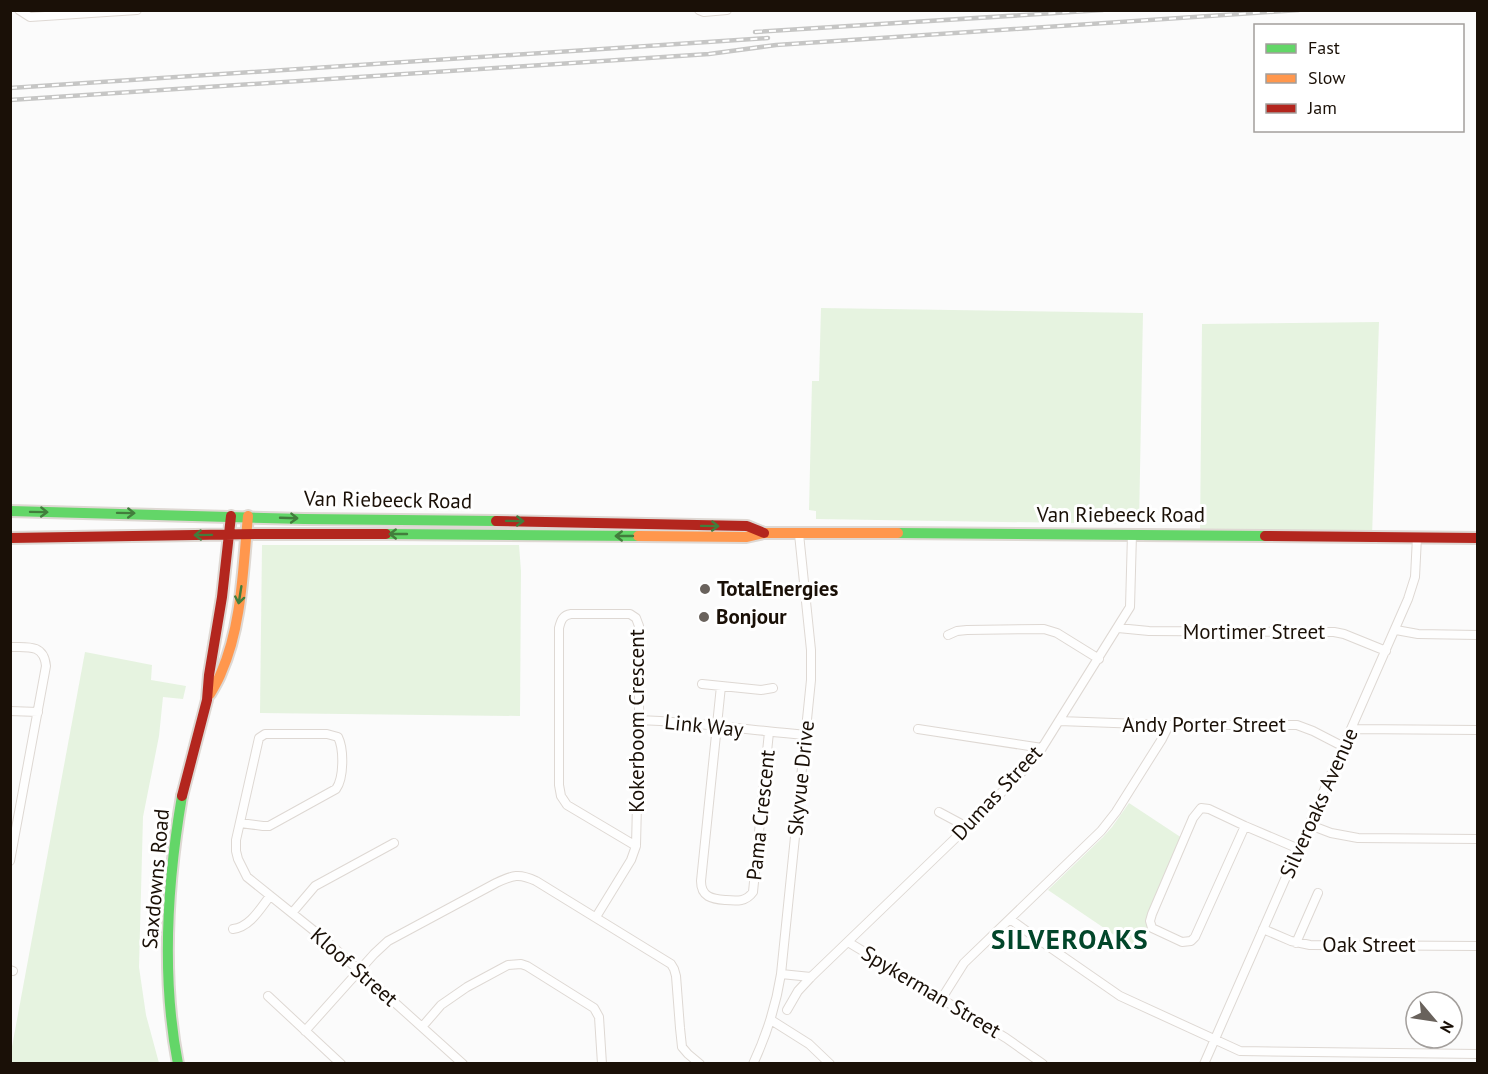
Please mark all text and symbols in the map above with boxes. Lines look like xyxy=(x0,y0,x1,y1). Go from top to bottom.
legend xyxy=(1254,24,1464,132)
text: Fast xyxy=(1308,36,1340,59)
text: Slow xyxy=(1308,66,1346,89)
text: Jam xyxy=(1307,96,1337,119)
street label: Van Riebeeck Road xyxy=(303,485,472,514)
street label: Van Riebeeck Road xyxy=(1036,501,1205,528)
one-way arrow xyxy=(29,506,49,517)
one-way arrow xyxy=(116,507,136,519)
one-way arrow xyxy=(279,512,299,524)
one-way arrow xyxy=(505,515,525,527)
one-way arrow xyxy=(700,520,720,531)
one-way arrow xyxy=(389,528,409,540)
one-way arrow xyxy=(194,529,214,541)
one-way arrow xyxy=(614,530,634,542)
place label: TotalEnergies xyxy=(717,575,838,602)
marker: TotalEnergies xyxy=(698,582,712,596)
one-way arrow xyxy=(234,585,245,605)
place label: Bonjour xyxy=(716,603,787,630)
marker: Bonjour xyxy=(697,610,711,624)
street label: Mortimer Street xyxy=(1183,618,1325,645)
street label: Kokerboom Crescent xyxy=(623,629,650,813)
street label: Link Way xyxy=(663,708,745,743)
street label: Andy Porter Street xyxy=(1122,711,1286,738)
street label: Skyvue Drive xyxy=(781,719,820,837)
street label: Silveroaks Avenue xyxy=(1273,723,1364,882)
street label: Dumas Street xyxy=(946,739,1048,846)
street label: Pama Crescent xyxy=(740,748,781,882)
street label: Saxdowns Road xyxy=(136,808,175,950)
street label: Kloof Street xyxy=(305,921,404,1012)
district label: SILVEROAKS xyxy=(991,922,1149,956)
street label: Oak Street xyxy=(1322,931,1416,958)
street label: Spykerman Street xyxy=(857,939,1006,1044)
north arrow xyxy=(1404,990,1464,1050)
text: N xyxy=(1436,1018,1458,1037)

